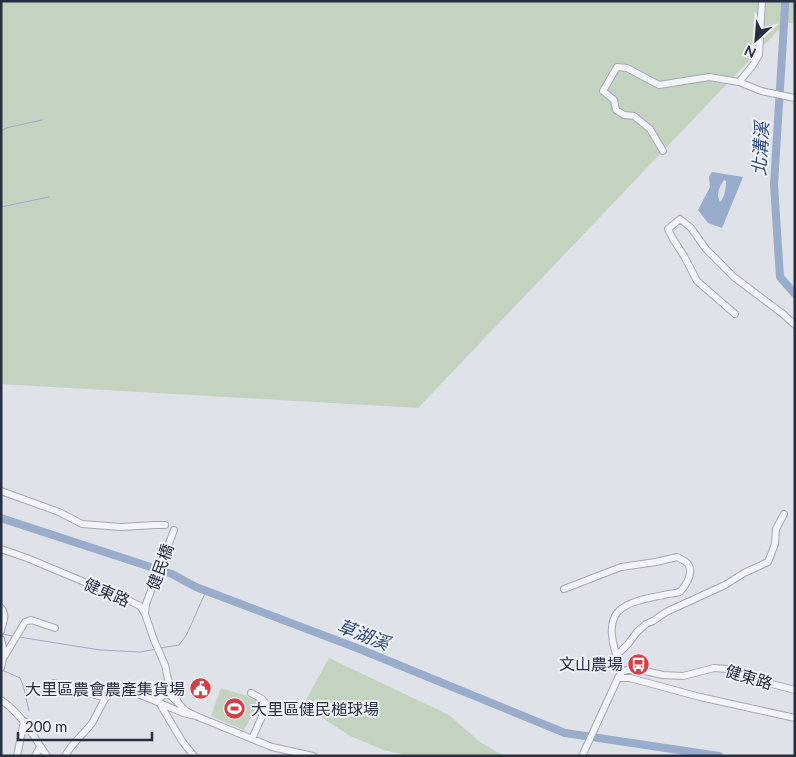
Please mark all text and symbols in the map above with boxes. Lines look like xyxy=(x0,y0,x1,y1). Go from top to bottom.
north arrow xyxy=(731,15,781,65)
text: N xyxy=(742,42,759,62)
water label: 北溝溪 xyxy=(748,118,773,176)
street label: 健民橋 xyxy=(142,541,177,593)
street label: 健東路 xyxy=(81,573,133,610)
water label: 草湖溪 xyxy=(334,614,395,655)
bus stop icon: 文山農場 xyxy=(627,652,651,676)
place label: 文山農場 xyxy=(559,654,623,673)
street label: 健東路 xyxy=(723,660,775,693)
public building icon: 大里區農會農產集貨場 xyxy=(189,677,213,701)
place label: 大里區農會農產集貨場 xyxy=(25,679,185,698)
sports icon: 大里區健民槌球場 xyxy=(223,697,247,721)
place label: 大里區健民槌球場 xyxy=(251,699,379,718)
scale bar xyxy=(18,710,151,742)
text: 200 m xyxy=(25,717,67,735)

